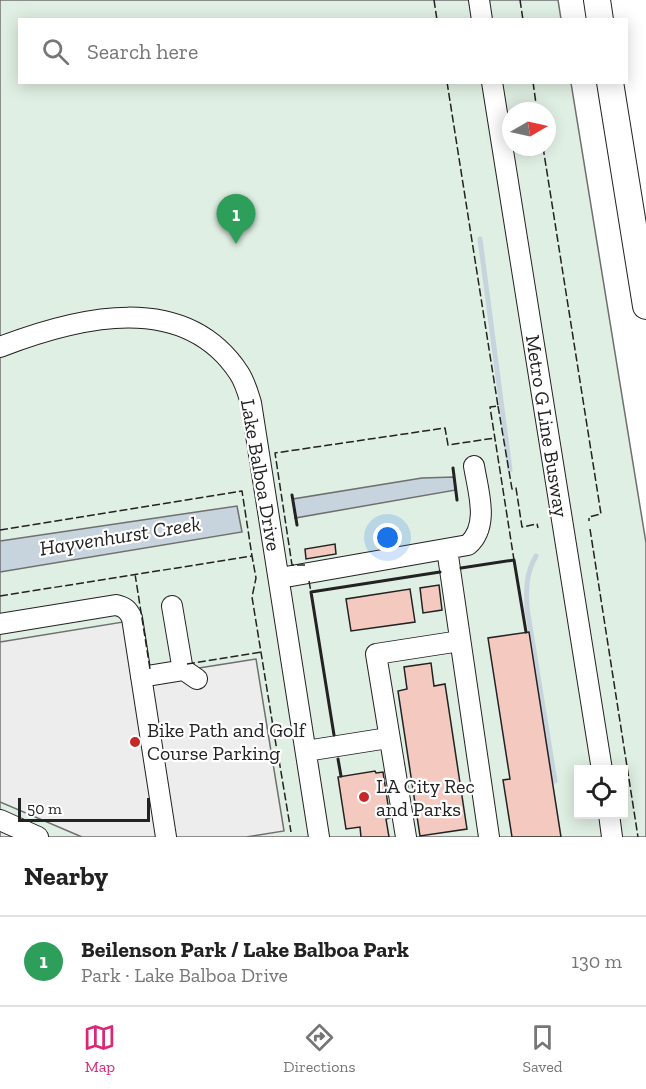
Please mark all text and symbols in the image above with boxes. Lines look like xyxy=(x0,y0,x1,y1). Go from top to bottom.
search box xyxy=(18,18,628,84)
icon: search xyxy=(39,35,72,68)
text: Search here xyxy=(87,38,198,65)
north arrow xyxy=(502,102,556,156)
pin: 1 xyxy=(216,194,256,244)
street label: Metro G Line Busway xyxy=(521,333,573,520)
street label: Lake Balboa Drive xyxy=(236,397,286,553)
water label: Hayvenhurst Creek xyxy=(38,510,202,561)
your location xyxy=(373,523,402,552)
place label: Bike Path and Golf Course Parking xyxy=(147,718,307,765)
marker: Bike Path and Golf Course Parking xyxy=(128,735,142,749)
map controls xyxy=(574,765,628,819)
button: locate xyxy=(574,765,628,819)
place label: LA City Rec and Parks xyxy=(376,774,475,821)
marker: LA City Rec and Parks xyxy=(357,790,371,804)
scale bar xyxy=(18,795,150,822)
text: 50 m xyxy=(27,799,62,818)
text: Nearby xyxy=(24,860,108,892)
text: Beilenson Park / Lake Balboa Park xyxy=(81,936,409,963)
text: 1 xyxy=(39,949,48,973)
text: 130 m xyxy=(571,949,622,973)
text: Park · Lake Balboa Drive xyxy=(81,963,288,987)
tab: Map xyxy=(83,1021,116,1076)
tab: Directions xyxy=(283,1021,356,1076)
tab: Saved xyxy=(522,1021,563,1076)

